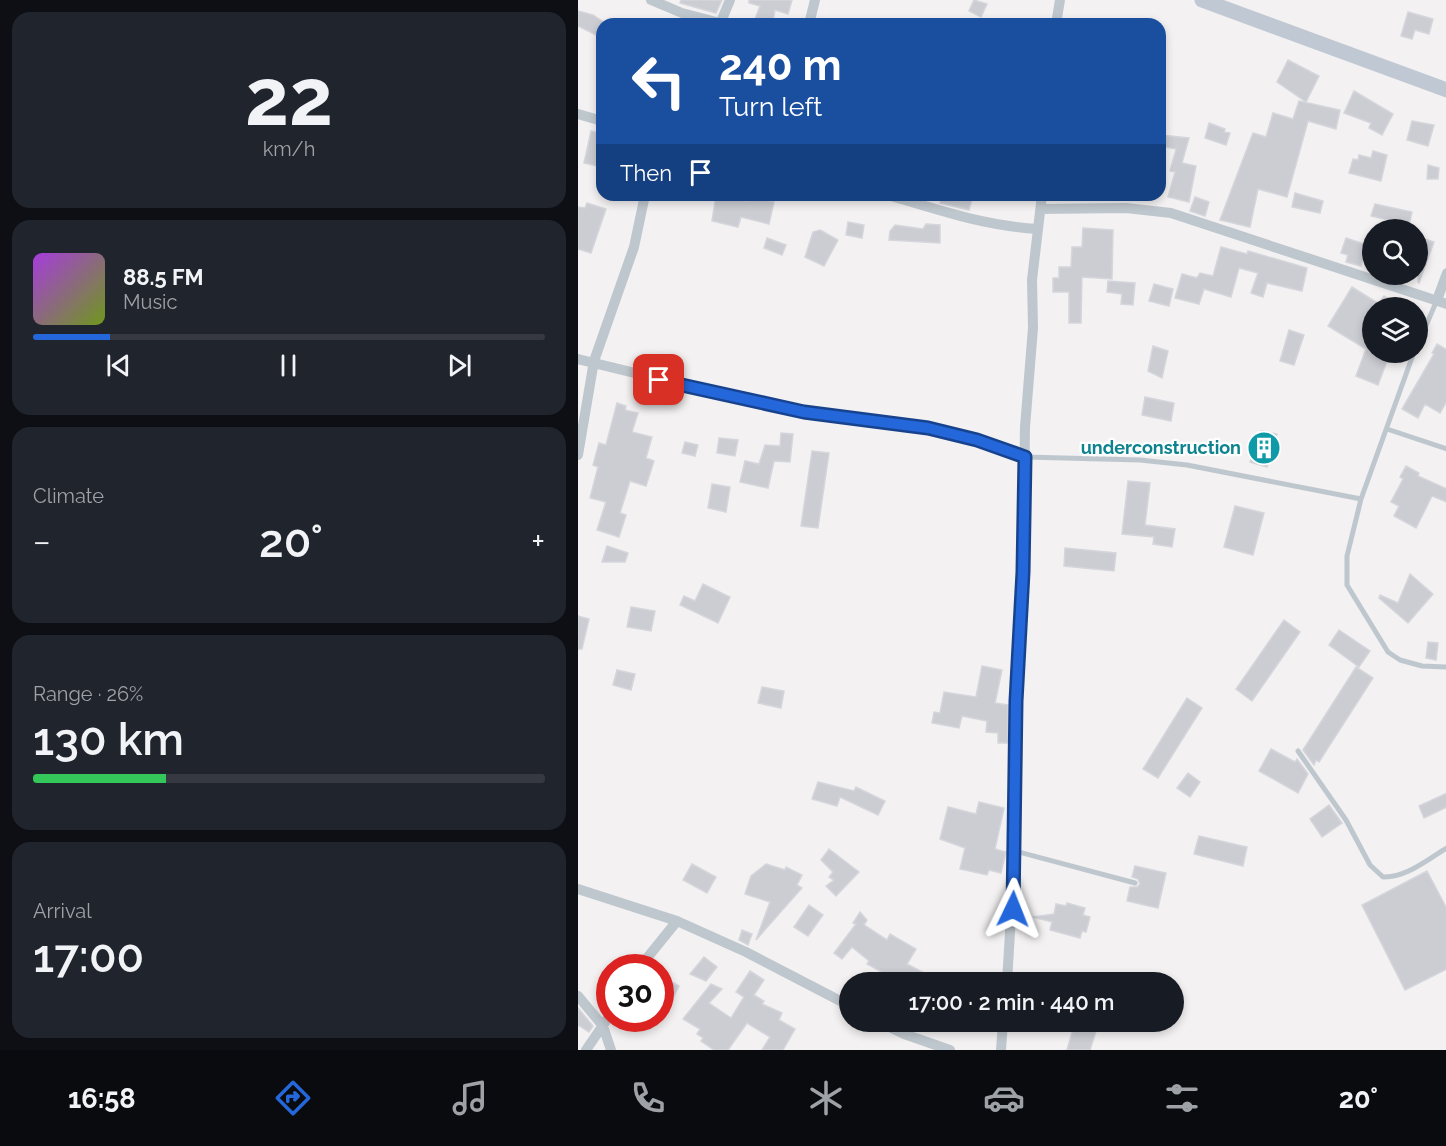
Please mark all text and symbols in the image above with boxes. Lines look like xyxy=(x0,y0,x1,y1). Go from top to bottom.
text: 240 m xyxy=(719,41,842,90)
icon: left xyxy=(620,42,698,120)
text: 22 xyxy=(245,52,333,143)
text: Turn left xyxy=(719,91,822,122)
text: km/h xyxy=(263,137,315,161)
icon: arrive xyxy=(684,156,717,189)
text: Then xyxy=(620,160,672,186)
map controls xyxy=(1362,219,1428,363)
button: search xyxy=(1362,219,1428,285)
text: 88.5 FM xyxy=(123,264,204,290)
text: Music xyxy=(123,290,177,314)
button: layers xyxy=(1362,297,1428,363)
icon: previous xyxy=(102,349,135,382)
icon: pause xyxy=(272,349,305,382)
icon: next xyxy=(443,349,476,382)
pin xyxy=(633,354,684,405)
icon: arrive xyxy=(642,363,675,396)
building icon: underconstruction xyxy=(1246,430,1282,466)
place label: underconstruction xyxy=(1081,437,1241,458)
text: Climate xyxy=(33,484,104,508)
text: 20° xyxy=(259,515,323,568)
text: − xyxy=(33,522,51,561)
text: + xyxy=(531,522,545,561)
text: Range · 26% xyxy=(33,682,143,706)
text: 130 km xyxy=(33,713,184,766)
position arrow xyxy=(981,877,1045,941)
text: Arrival xyxy=(33,899,92,923)
text: 17:00 xyxy=(33,930,144,983)
speed limit sign: 30 xyxy=(596,954,674,1032)
text: 17:00 · 2 min · 440 m xyxy=(909,989,1114,1015)
icon: directions xyxy=(272,1077,314,1119)
icon: music xyxy=(449,1077,491,1119)
icon: phone xyxy=(627,1077,669,1119)
icon: climate xyxy=(805,1077,847,1119)
icon: car xyxy=(983,1077,1025,1119)
icon: filters xyxy=(1161,1077,1203,1119)
text: 16:58 xyxy=(68,1083,136,1114)
text: 20° xyxy=(1339,1083,1378,1114)

